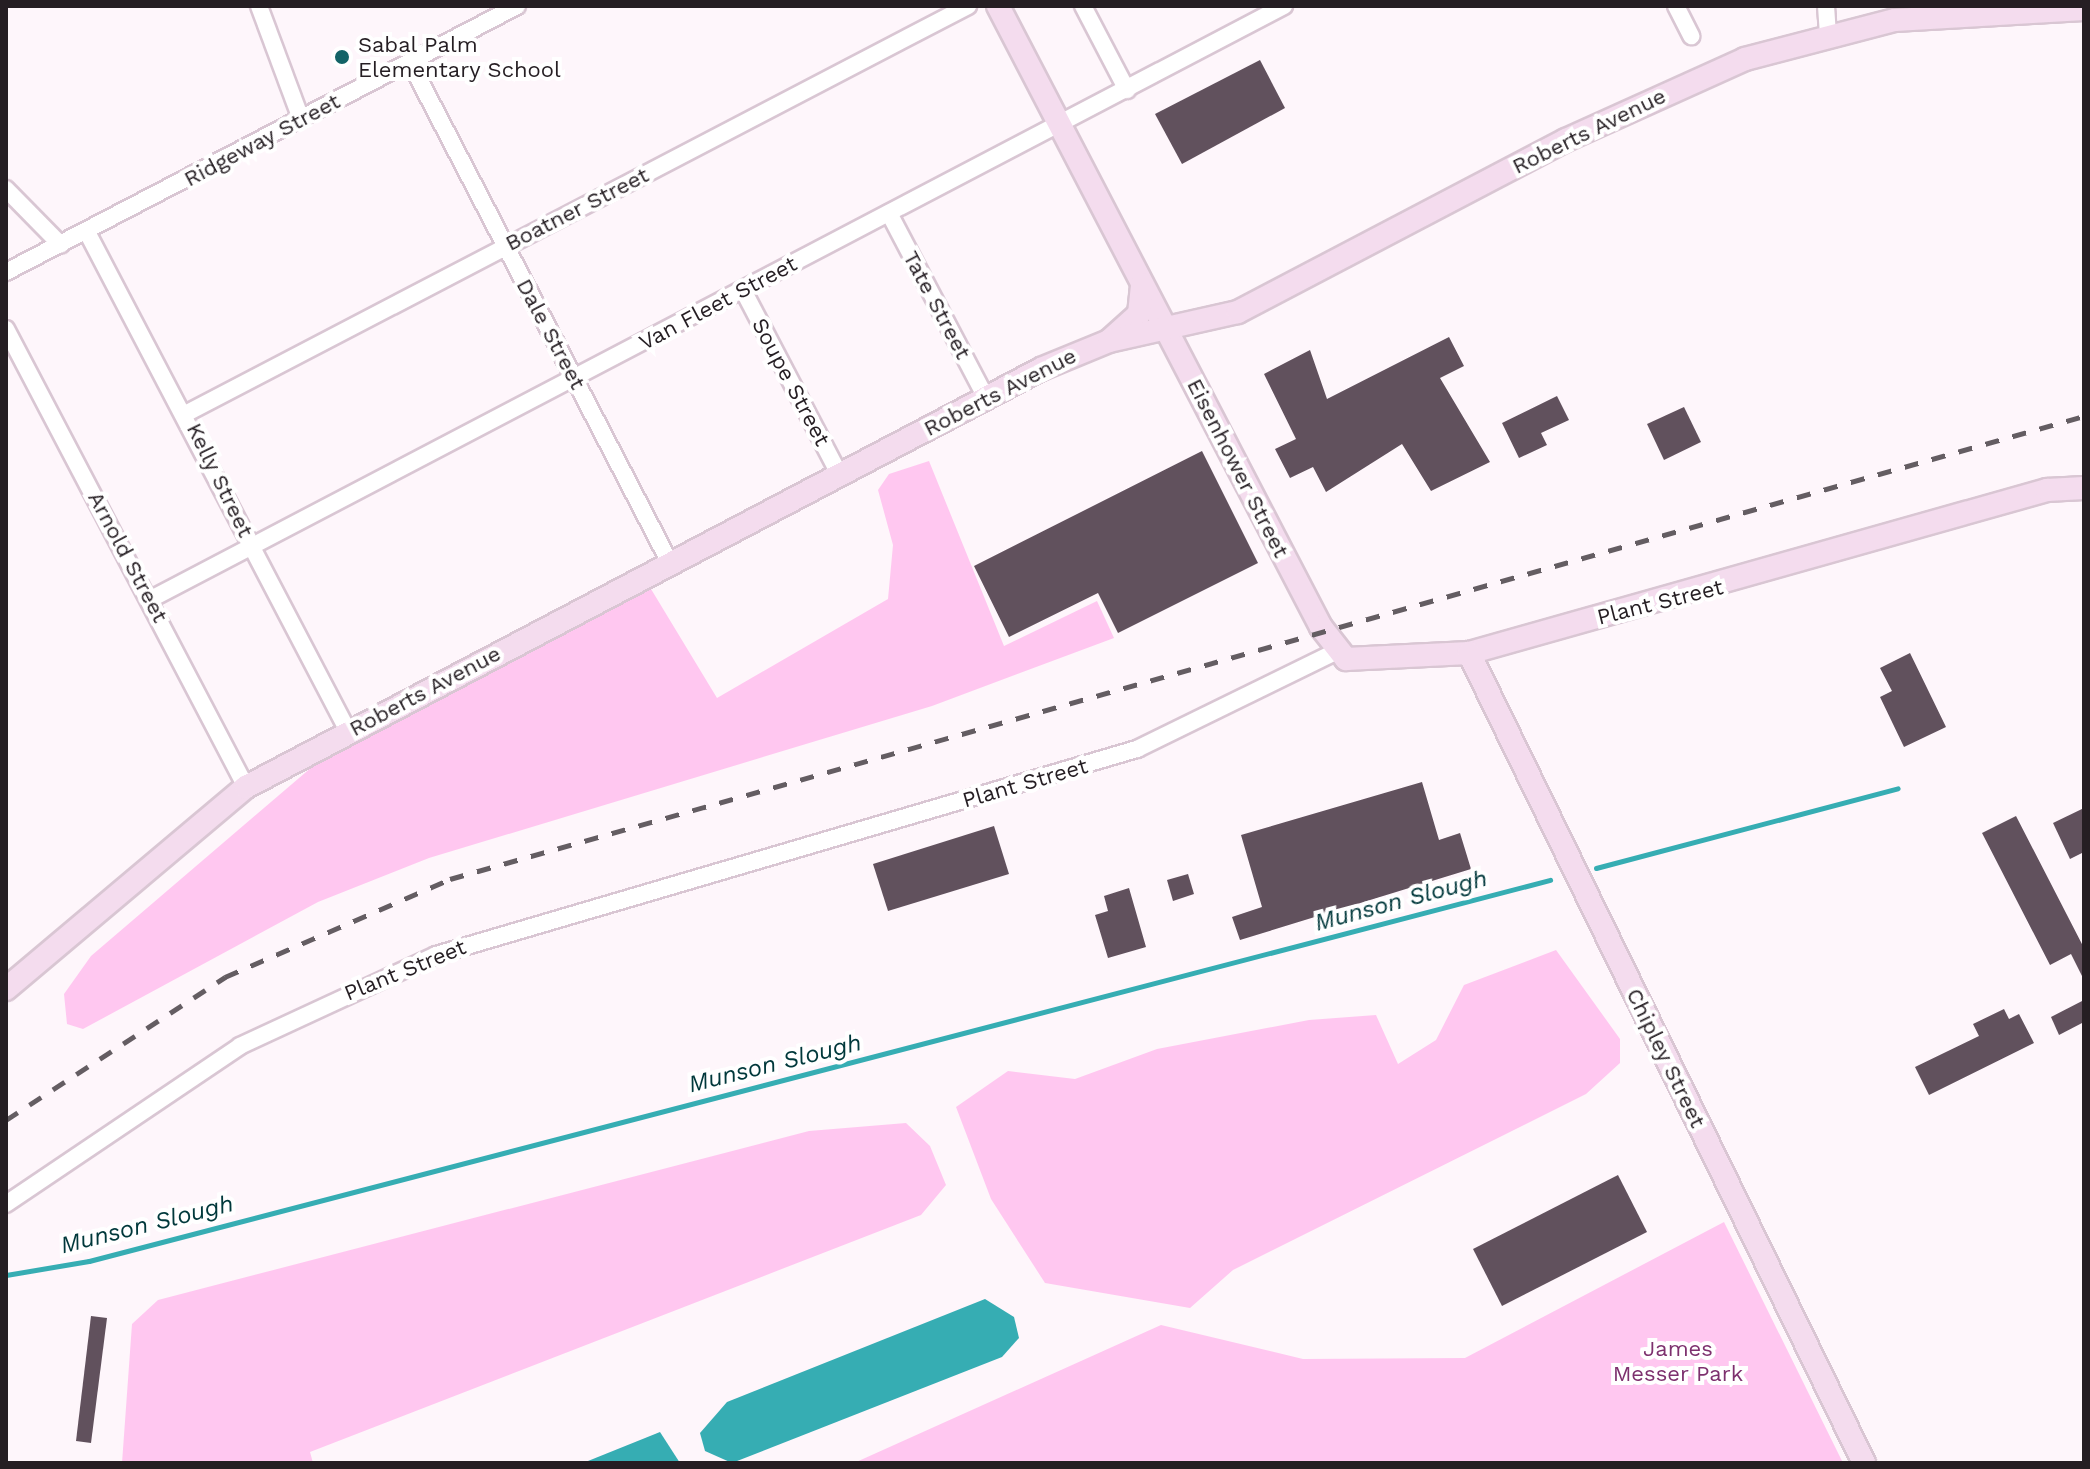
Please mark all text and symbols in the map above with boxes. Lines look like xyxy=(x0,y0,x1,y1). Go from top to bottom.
place label: Sabal Palm Elementary School xyxy=(358,31,561,82)
marker: Sabal Palm Elementary School xyxy=(333,48,351,66)
street label: Roberts Avenue xyxy=(1508,82,1670,180)
street label: Ridgeway Street xyxy=(179,88,345,192)
street label: Boatner Street xyxy=(501,161,653,257)
street label: Tate Street xyxy=(897,246,977,364)
street label: Van Fleet Street xyxy=(635,250,801,356)
street label: Dale Street xyxy=(511,274,591,394)
street label: Soupe Street xyxy=(746,314,836,450)
street label: Roberts Avenue xyxy=(919,342,1081,442)
street label: Eisenhower Street xyxy=(1181,374,1295,562)
street label: Kelly Street xyxy=(181,418,259,542)
street label: Arnold Street xyxy=(82,487,174,627)
street label: Plant Street xyxy=(1594,574,1726,630)
street label: Roberts Avenue xyxy=(344,640,506,742)
street label: Plant Street xyxy=(959,753,1091,813)
water label: Munson Slough xyxy=(1312,864,1490,938)
street label: Plant Street xyxy=(340,934,470,1006)
street label: Chipley Street xyxy=(1621,984,1711,1132)
water label: Munson Slough xyxy=(685,1029,865,1099)
water label: Munson Slough xyxy=(57,1190,237,1260)
park label: James Messer Park xyxy=(1613,1335,1743,1386)

